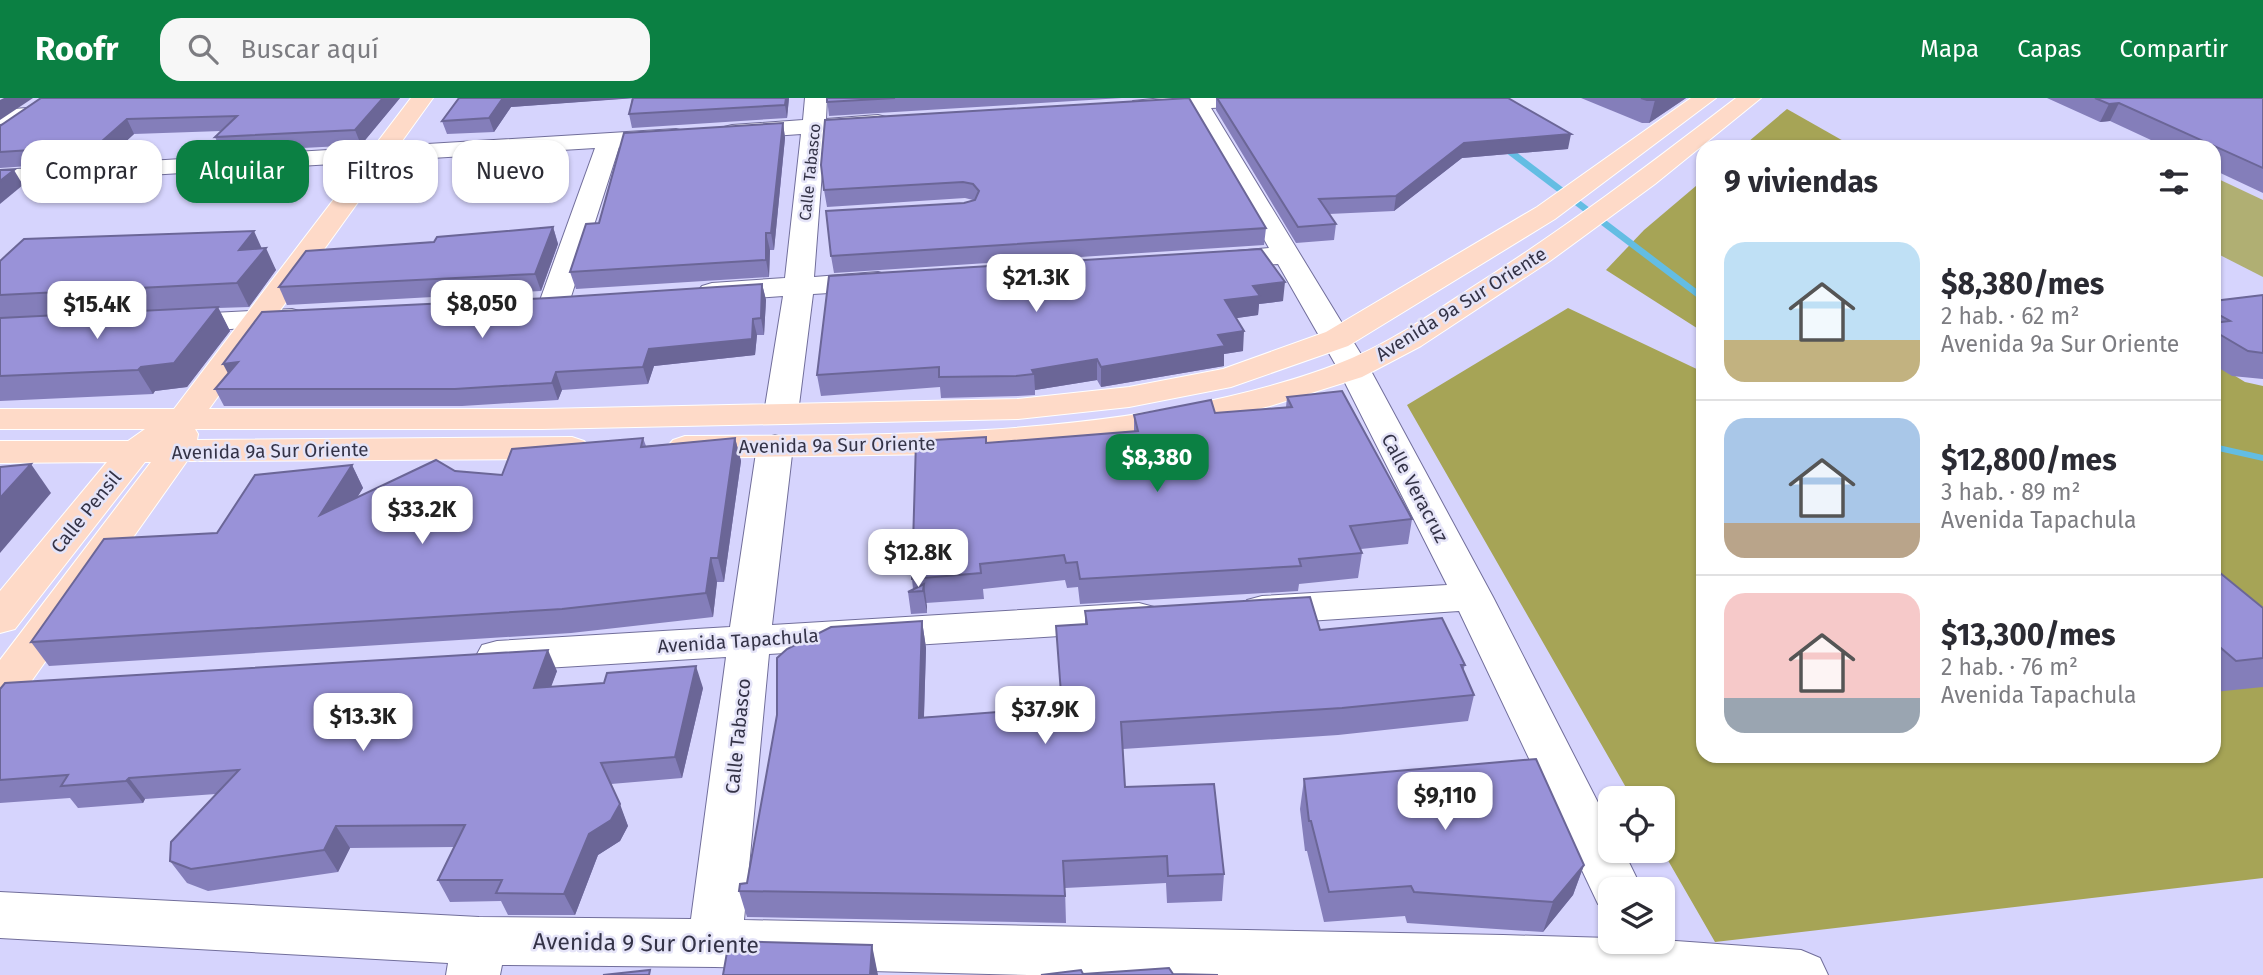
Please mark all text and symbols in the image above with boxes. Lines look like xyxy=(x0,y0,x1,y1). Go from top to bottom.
search box xyxy=(160,18,650,81)
text: Roofr xyxy=(35,29,118,69)
icon: search xyxy=(184,30,222,68)
text: Buscar aquí xyxy=(240,34,379,65)
text: Mapa xyxy=(1920,35,1979,63)
text: Capas xyxy=(2017,35,2081,63)
text: Compartir xyxy=(2119,35,2228,63)
street label: Calle Tabasco xyxy=(795,122,825,222)
chip: Comprar xyxy=(21,140,162,203)
chip: Alquilar xyxy=(176,140,309,203)
chip: Filtros xyxy=(323,140,438,203)
chip: Nuevo xyxy=(452,140,569,203)
icon: filters xyxy=(2155,163,2193,201)
text: 9 viviendas xyxy=(1724,164,1878,200)
street label: Avenida 9a Sur Oriente xyxy=(1371,242,1551,366)
pin: $21.3K xyxy=(979,254,1093,314)
text: $21.3K xyxy=(1003,263,1069,291)
text: $8,380/mes xyxy=(1941,266,2104,302)
icon: home xyxy=(1780,270,1864,354)
pin: $8,050 xyxy=(425,280,539,340)
pin: $15.4K xyxy=(40,282,154,341)
text: $8,050 xyxy=(447,289,517,317)
text: $15.4K xyxy=(63,290,131,318)
text: 2 hab. · 62 m² xyxy=(1941,302,2079,330)
text: Avenida 9a Sur Oriente xyxy=(1941,330,2179,358)
street label: Calle Veracruz xyxy=(1377,430,1453,546)
street label: Avenida 9a Sur Oriente xyxy=(738,432,936,458)
pin: $8,380 xyxy=(1100,434,1214,494)
street label: Avenida 9a Sur Oriente xyxy=(171,438,369,464)
text: $12,800/mes xyxy=(1941,442,2117,478)
text: $8,380 xyxy=(1122,443,1192,471)
icon: home xyxy=(1780,446,1864,530)
street label: Calle Pensil xyxy=(46,466,126,558)
text: 3 hab. · 89 m² xyxy=(1941,478,2080,506)
pin: $33.2K xyxy=(365,486,479,546)
text: $33.2K xyxy=(388,495,456,523)
text: Avenida Tapachula xyxy=(1941,506,2136,534)
pin: $12.8K xyxy=(861,530,975,589)
text: $12.8K xyxy=(884,538,952,566)
text: $13,300/mes xyxy=(1941,617,2115,653)
icon: home xyxy=(1780,621,1864,705)
street label: Avenida Tapachula xyxy=(657,624,819,658)
text: 2 hab. · 76 m² xyxy=(1941,653,2078,681)
street label: Calle Tabasco xyxy=(720,677,756,795)
text: Avenida Tapachula xyxy=(1941,681,2136,709)
pin: $37.9K xyxy=(988,686,1102,746)
pin: $13.3K xyxy=(306,694,420,753)
text: $37.9K xyxy=(1011,695,1079,723)
text: $13.3K xyxy=(330,702,396,730)
pin: $9,110 xyxy=(1388,772,1502,832)
text: $9,110 xyxy=(1414,781,1476,809)
map controls xyxy=(1598,786,1675,954)
button: locate xyxy=(1598,786,1675,863)
button: layers xyxy=(1598,877,1675,954)
street label: Avenida 9 Sur Oriente xyxy=(533,927,759,959)

